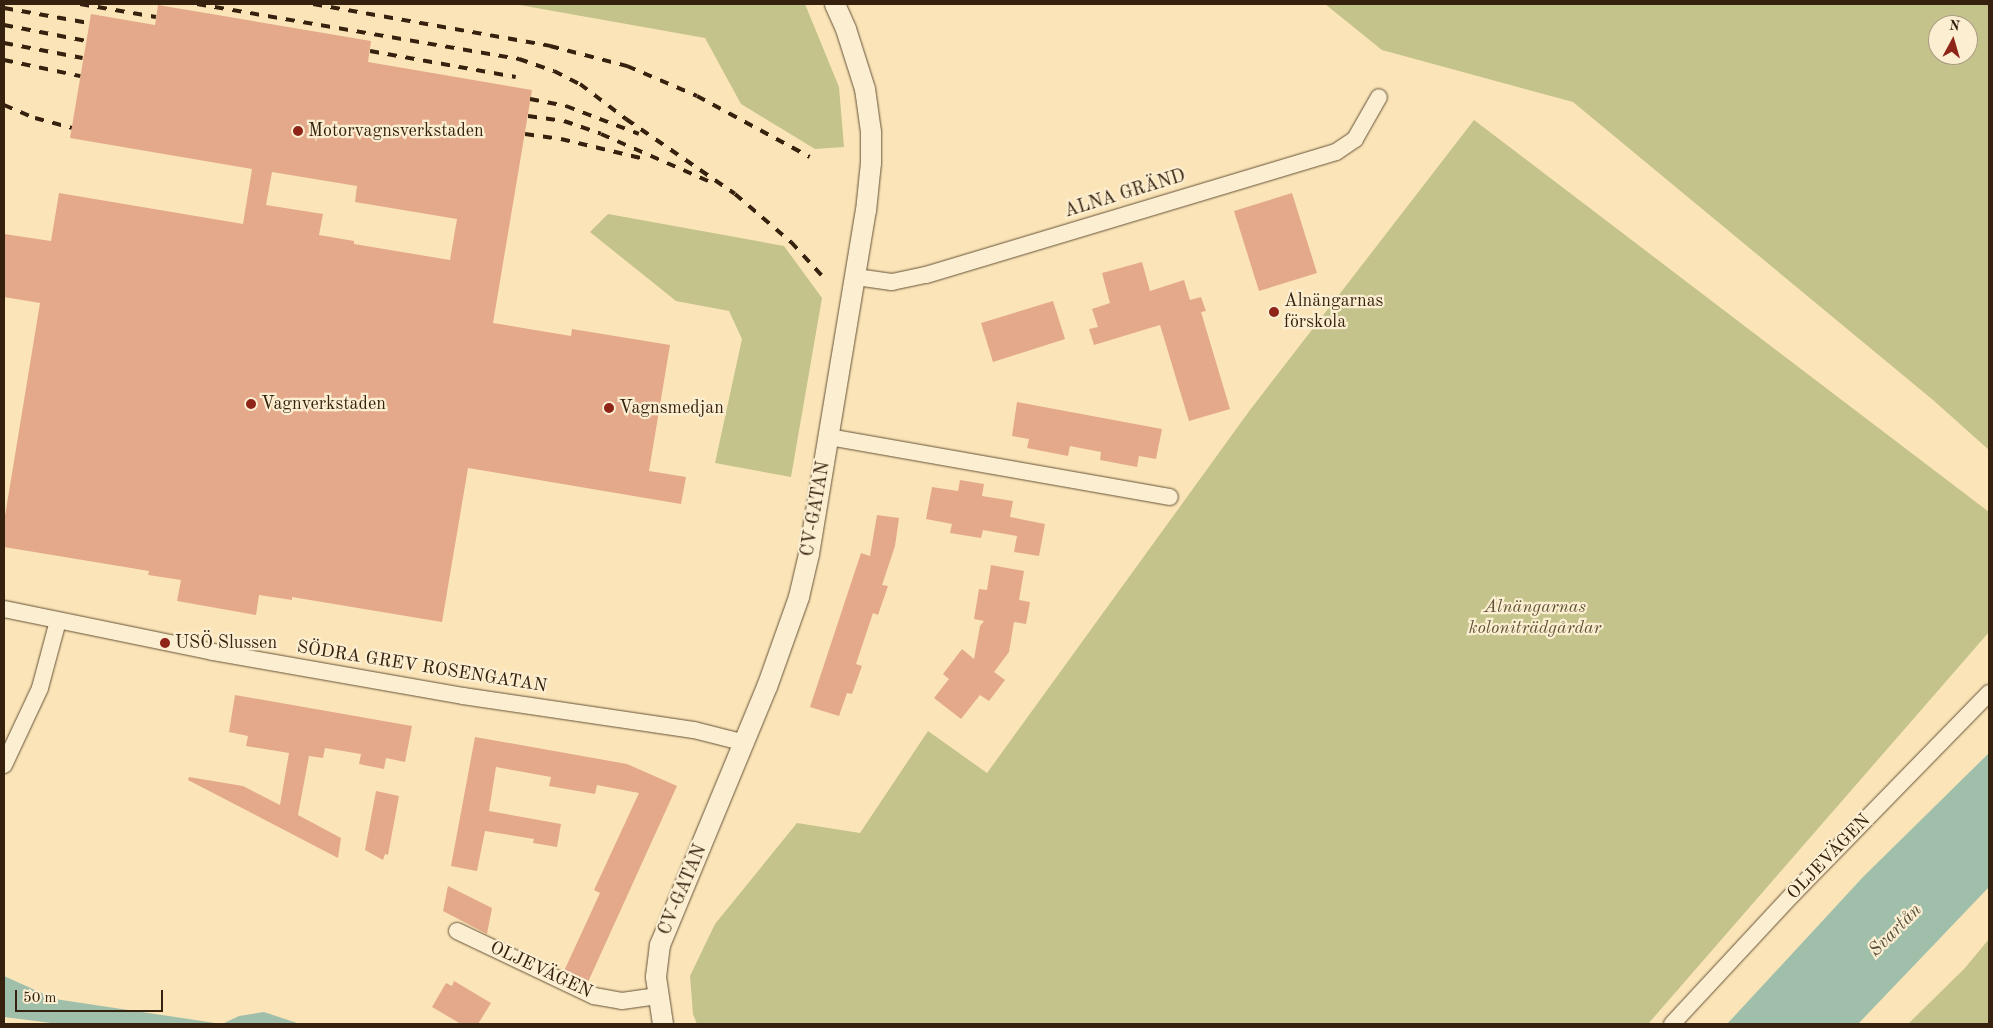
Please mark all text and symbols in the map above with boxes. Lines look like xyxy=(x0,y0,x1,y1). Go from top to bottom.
north arrow xyxy=(1928,15,1978,65)
text: N xyxy=(1948,19,1961,34)
place label: Motorvagnsverkstaden xyxy=(308,120,484,142)
marker: Motorvagnsverkstaden xyxy=(292,125,304,137)
street label: ALNA GRÄND xyxy=(1062,165,1188,223)
place label: Alnängarnas förskola xyxy=(1284,291,1383,334)
marker: Alnängarnas förskola xyxy=(1268,306,1280,318)
place label: Vagnverkstaden xyxy=(261,393,386,415)
place label: Vagnsmedjan xyxy=(619,397,724,419)
marker: Vagnverkstaden xyxy=(245,398,257,410)
marker: Vagnsmedjan xyxy=(603,402,615,414)
street label: CV-GATAN xyxy=(797,460,835,558)
park label: Alnängarnas koloniträdgårdar xyxy=(1469,597,1601,640)
place label: USÖ Slussen xyxy=(175,632,277,654)
marker: USÖ Slussen xyxy=(159,637,171,649)
street label: SÖDRA GREV ROSENGATAN xyxy=(295,637,549,697)
street label: OLJEVÄGEN xyxy=(1783,810,1875,904)
street label: CV-GATAN xyxy=(654,842,712,938)
water label: Svartån xyxy=(1865,900,1927,962)
street label: OLJEVÄGEN xyxy=(486,937,596,1003)
scale bar xyxy=(18,980,165,1012)
text: 50 m xyxy=(23,991,57,1006)

